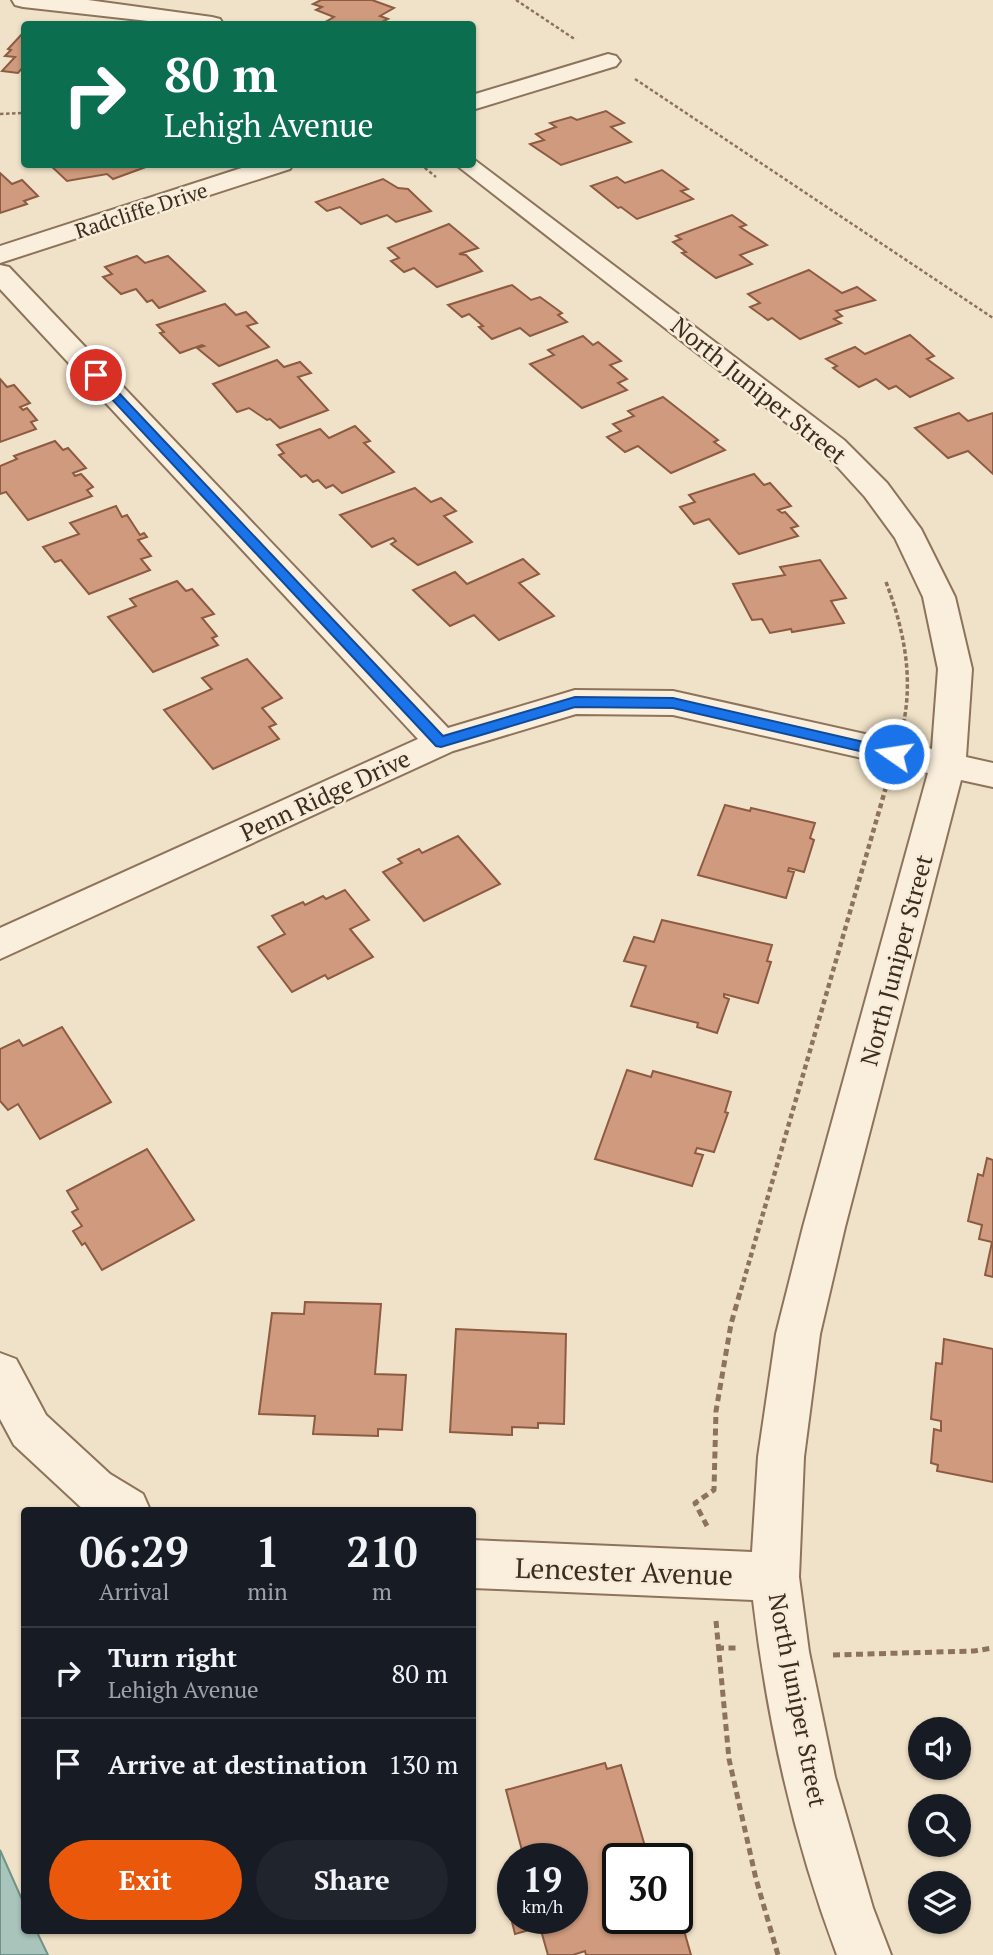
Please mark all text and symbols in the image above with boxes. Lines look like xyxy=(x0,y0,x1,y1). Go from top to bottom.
text: 80 m xyxy=(164,41,278,106)
icon: right xyxy=(49,49,140,140)
text: Lehigh Avenue xyxy=(164,104,374,146)
street label: Radcliffe Drive xyxy=(71,175,211,245)
street label: North Juniper Street xyxy=(665,309,853,471)
pin xyxy=(66,345,126,405)
icon: arrive xyxy=(77,356,115,394)
position arrow xyxy=(857,717,931,791)
street label: Penn Ridge Drive xyxy=(235,742,415,848)
street label: North Juniper Street xyxy=(852,851,940,1069)
text: 06:29 xyxy=(80,1523,189,1579)
text: 1 xyxy=(256,1523,279,1579)
text: 210 xyxy=(346,1523,417,1579)
street label: Lencester Avenue xyxy=(514,1549,734,1593)
text: Arrival xyxy=(99,1576,169,1607)
text: min xyxy=(247,1576,288,1607)
text: m xyxy=(372,1576,392,1607)
street label: North Juniper Street xyxy=(762,1590,834,1810)
text: Turn right xyxy=(108,1640,237,1674)
icon: right xyxy=(49,1654,87,1692)
text: 80 m xyxy=(392,1656,448,1690)
text: Lehigh Avenue xyxy=(108,1674,259,1705)
map controls xyxy=(908,1717,971,1934)
button: sound xyxy=(908,1717,971,1780)
icon: arrive xyxy=(49,1745,87,1783)
text: Arrive at destination xyxy=(108,1747,367,1781)
text: 130 m xyxy=(388,1747,459,1781)
button: search xyxy=(908,1794,971,1857)
button: Exit xyxy=(49,1840,242,1920)
button: Share xyxy=(256,1840,448,1920)
speed limit sign: 30 xyxy=(602,1843,693,1934)
text: 19 xyxy=(523,1856,562,1902)
button: layers xyxy=(908,1871,971,1934)
text: km/h xyxy=(522,1894,563,1918)

